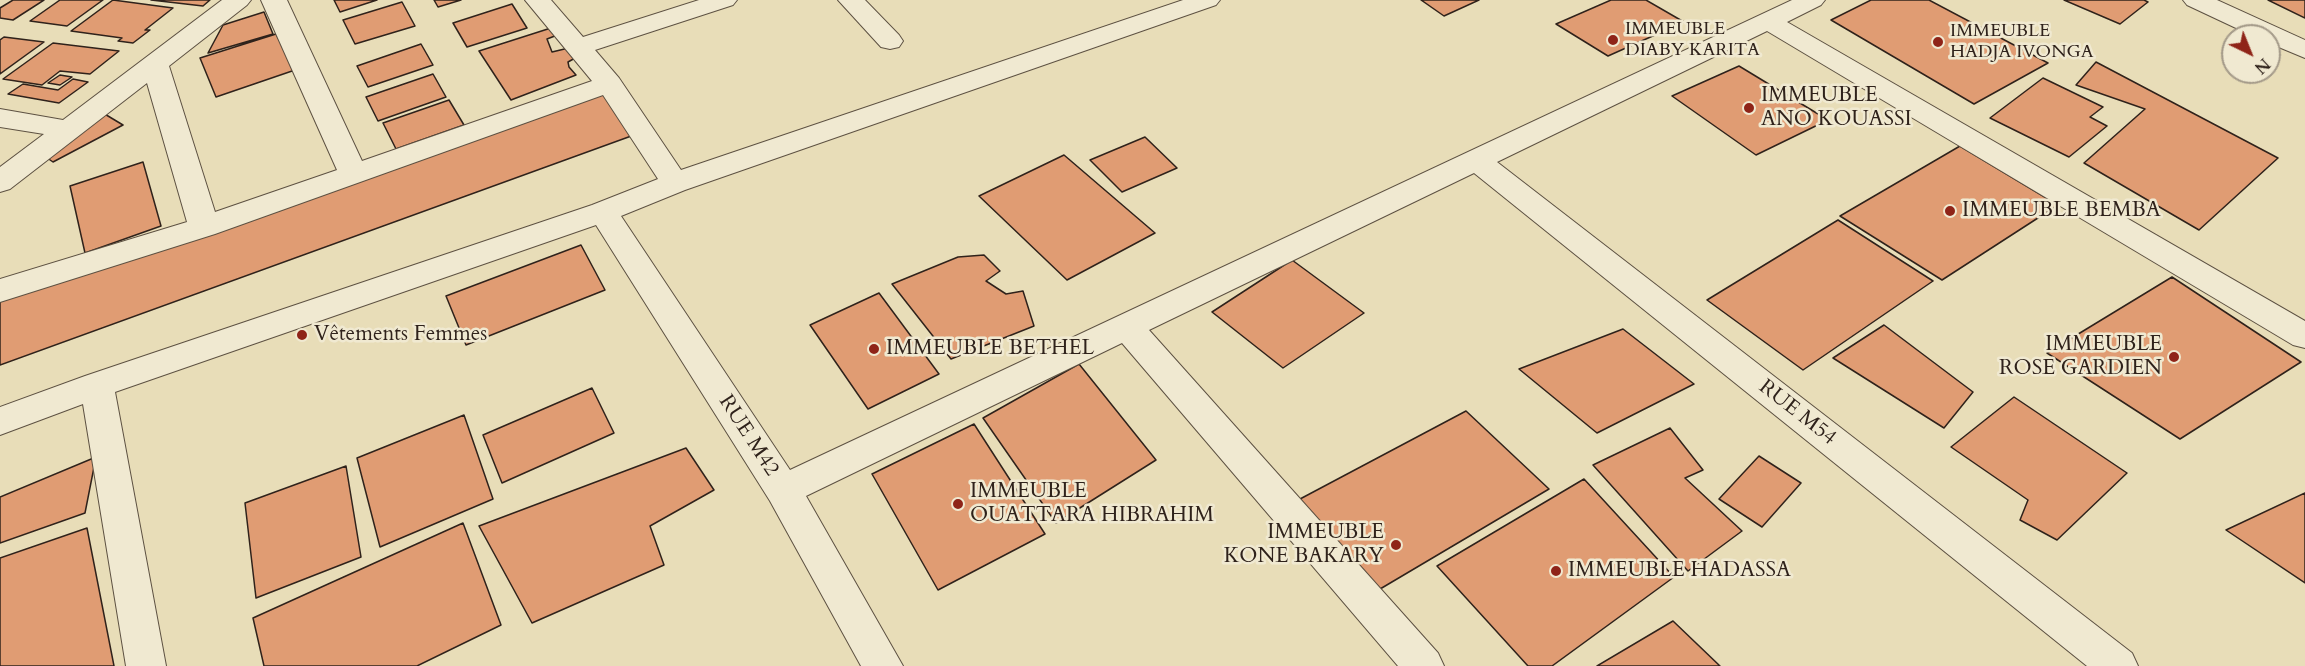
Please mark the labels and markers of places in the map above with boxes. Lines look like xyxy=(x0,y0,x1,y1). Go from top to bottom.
place label: IMMEUBLE DIABY KARITA xyxy=(1625,19,1760,62)
place label: IMMEUBLE HADJA IVONGA xyxy=(1950,21,2094,63)
marker: IMMEUBLE DIABY KARITA xyxy=(1606,33,1620,47)
marker: IMMEUBLE HADJA IVONGA xyxy=(1931,35,1945,49)
place label: IMMEUBLE ANO KOUASSI xyxy=(1761,83,1912,133)
marker: IMMEUBLE ANO KOUASSI xyxy=(1742,101,1756,115)
place label: IMMEUBLE BEMBA xyxy=(1962,198,2161,224)
marker: IMMEUBLE BEMBA xyxy=(1943,204,1957,218)
place label: Vêtements Femmes xyxy=(314,322,487,348)
marker: Vêtements Femmes xyxy=(295,328,309,342)
place label: IMMEUBLE ROSE GARDIEN xyxy=(1999,332,2162,382)
place label: IMMEUBLE BETHEL xyxy=(886,336,1094,362)
marker: IMMEUBLE BETHEL xyxy=(867,342,881,356)
marker: IMMEUBLE ROSE GARDIEN xyxy=(2167,350,2181,364)
place label: IMMEUBLE OUATTARA HIBRAHIM xyxy=(970,479,1214,529)
marker: IMMEUBLE OUATTARA HIBRAHIM xyxy=(951,497,965,511)
place label: IMMEUBLE KONE BAKARY xyxy=(1224,520,1384,570)
marker: IMMEUBLE KONE BAKARY xyxy=(1389,538,1403,552)
place label: IMMEUBLE HADASSA xyxy=(1568,558,1791,584)
marker: IMMEUBLE HADASSA xyxy=(1549,564,1563,578)

